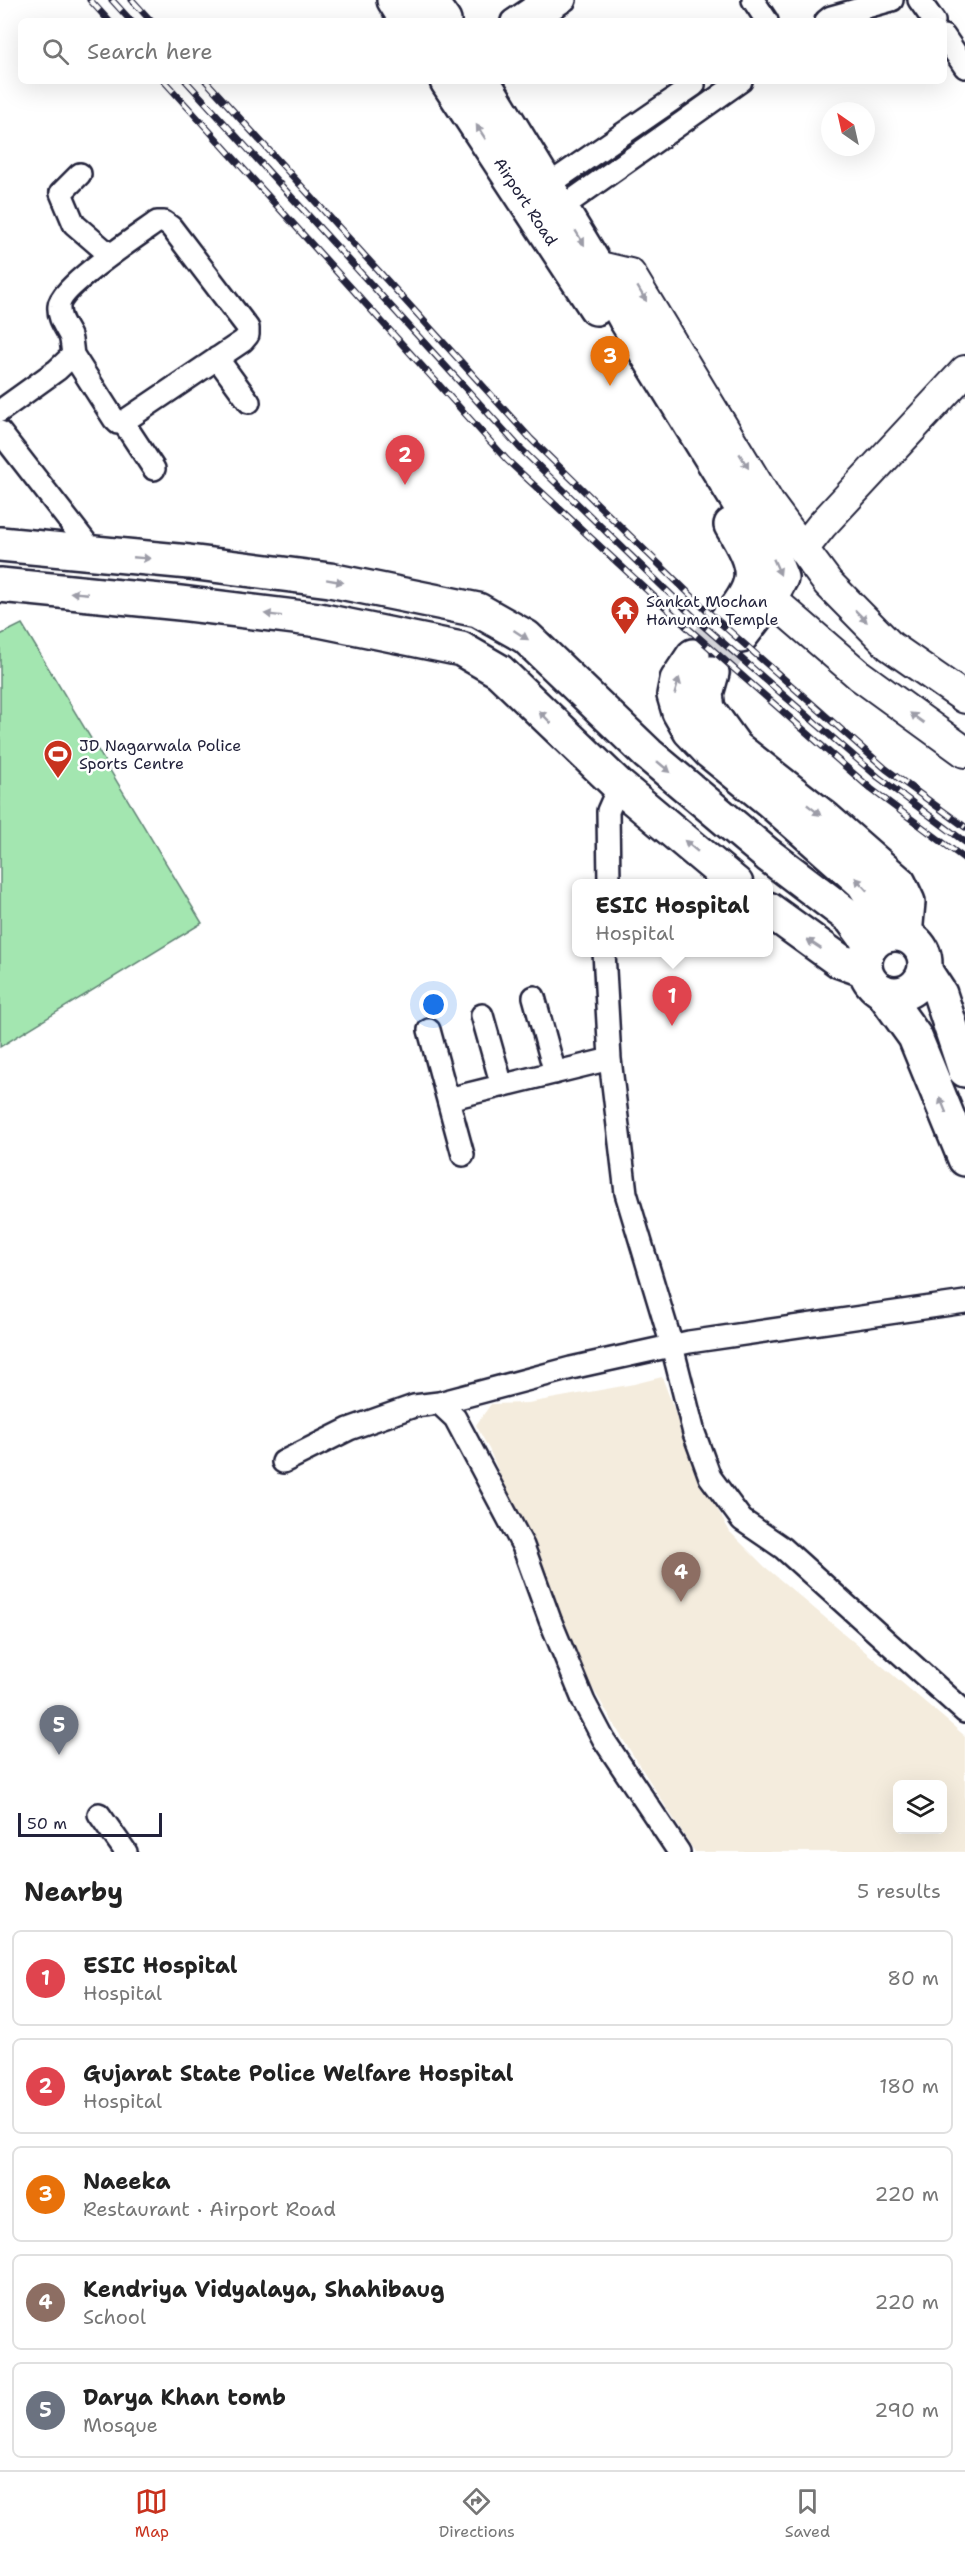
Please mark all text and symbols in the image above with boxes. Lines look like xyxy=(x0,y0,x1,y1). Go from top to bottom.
search box xyxy=(18,18,947,84)
icon: search xyxy=(39,35,72,68)
text: Search here xyxy=(87,37,213,66)
north arrow xyxy=(821,102,875,156)
one-way arrow xyxy=(475,125,487,141)
street label: Airport Road xyxy=(489,153,563,249)
one-way arrow xyxy=(574,230,585,246)
one-way arrow xyxy=(637,286,648,302)
pin: 3 xyxy=(590,336,630,386)
pin: 2 xyxy=(386,436,424,485)
one-way arrow xyxy=(738,453,749,469)
one-way arrow xyxy=(132,553,151,563)
one-way arrow xyxy=(772,559,782,577)
one-way arrow xyxy=(326,577,345,586)
one-way arrow xyxy=(70,588,89,598)
place label: Sankat Mochan Hanuman Temple xyxy=(646,591,779,630)
temple icon: Sankat Mochan Hanuman Temple xyxy=(609,594,641,636)
one-way arrow xyxy=(854,609,868,623)
one-way arrow xyxy=(264,610,283,619)
one-way arrow xyxy=(512,629,528,641)
one-way arrow xyxy=(673,677,682,695)
one-way arrow xyxy=(539,710,553,724)
one-way arrow xyxy=(910,713,925,725)
place label: JD Nagarwala Police Sports Centre xyxy=(79,735,241,774)
sports icon: JD Nagarwala Police Sports Centre xyxy=(42,738,74,780)
one-way arrow xyxy=(656,760,671,773)
one-way arrow xyxy=(806,804,822,817)
one-way arrow xyxy=(684,840,699,853)
one-way arrow xyxy=(854,876,868,891)
popup xyxy=(572,879,773,957)
text: ESIC Hospital xyxy=(595,891,750,920)
text: Hospital xyxy=(595,920,674,946)
one-way arrow xyxy=(807,938,823,950)
pin: 1 xyxy=(652,976,692,1026)
your location xyxy=(419,990,448,1019)
one-way arrow xyxy=(938,1096,947,1114)
pin: 4 xyxy=(662,1552,700,1602)
pin: 5 xyxy=(40,1706,78,1755)
map controls xyxy=(893,1780,947,1834)
button: layers xyxy=(893,1780,947,1834)
scale bar xyxy=(18,1810,162,1838)
text: 50 m xyxy=(27,1813,67,1834)
text: Nearby xyxy=(24,1874,123,1909)
text: 5 results xyxy=(857,1878,941,1904)
text: ESIC Hospital xyxy=(83,1951,237,1980)
text: 1 xyxy=(41,1965,50,1991)
text: 80 m xyxy=(887,1965,939,1991)
text: Hospital xyxy=(83,1980,162,2006)
text: Gujarat State Police Welfare Hospital xyxy=(83,2059,513,2088)
text: 2 xyxy=(39,2073,53,2099)
text: 180 m xyxy=(879,2073,939,2099)
text: Hospital xyxy=(83,2088,162,2114)
text: Naeeka xyxy=(83,2167,170,2196)
text: 3 xyxy=(39,2181,53,2207)
text: 220 m xyxy=(875,2181,939,2207)
text: Restaurant · Airport Road xyxy=(83,2196,336,2222)
text: Kendriya Vidyalaya, Shahibaug xyxy=(83,2275,445,2304)
text: 4 xyxy=(39,2289,53,2315)
text: 220 m xyxy=(875,2289,939,2315)
text: School xyxy=(83,2304,146,2330)
text: Darya Khan tomb xyxy=(83,2383,286,2412)
text: 5 xyxy=(39,2397,52,2423)
text: 290 m xyxy=(874,2397,939,2423)
text: Mosque xyxy=(83,2412,158,2438)
tab: Map xyxy=(135,2485,169,2542)
tab: Directions xyxy=(439,2485,515,2542)
tab: Saved xyxy=(785,2485,830,2542)

